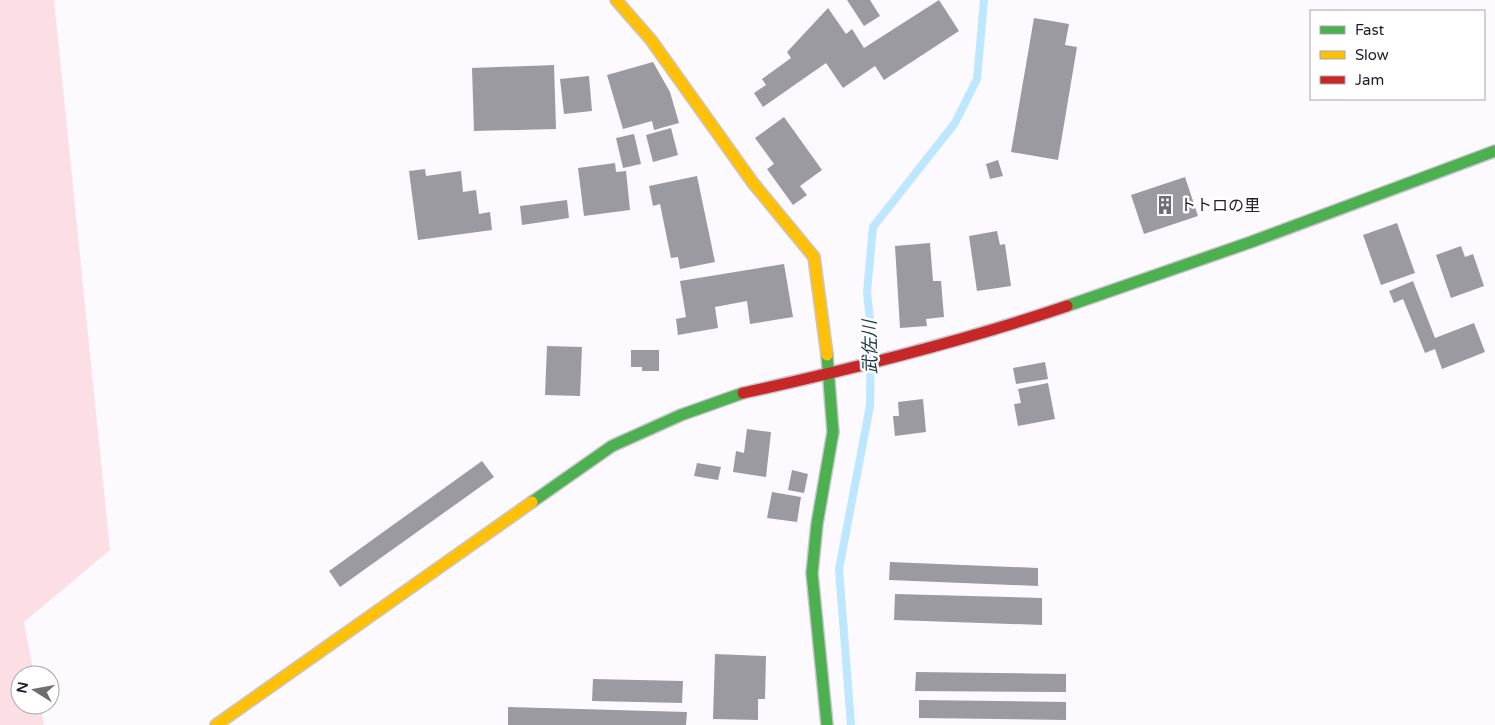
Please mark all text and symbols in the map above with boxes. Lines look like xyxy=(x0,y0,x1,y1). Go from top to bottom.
legend xyxy=(1310,10,1485,100)
text: Fast xyxy=(1355,21,1385,39)
text: Slow xyxy=(1355,46,1389,64)
text: Jam xyxy=(1355,71,1384,89)
building icon: トトロの里 xyxy=(1154,194,1176,216)
place label: トトロの里 xyxy=(1180,196,1260,216)
water label: 武佐川 xyxy=(858,318,881,374)
north arrow xyxy=(10,665,60,715)
text: N xyxy=(13,680,32,695)

